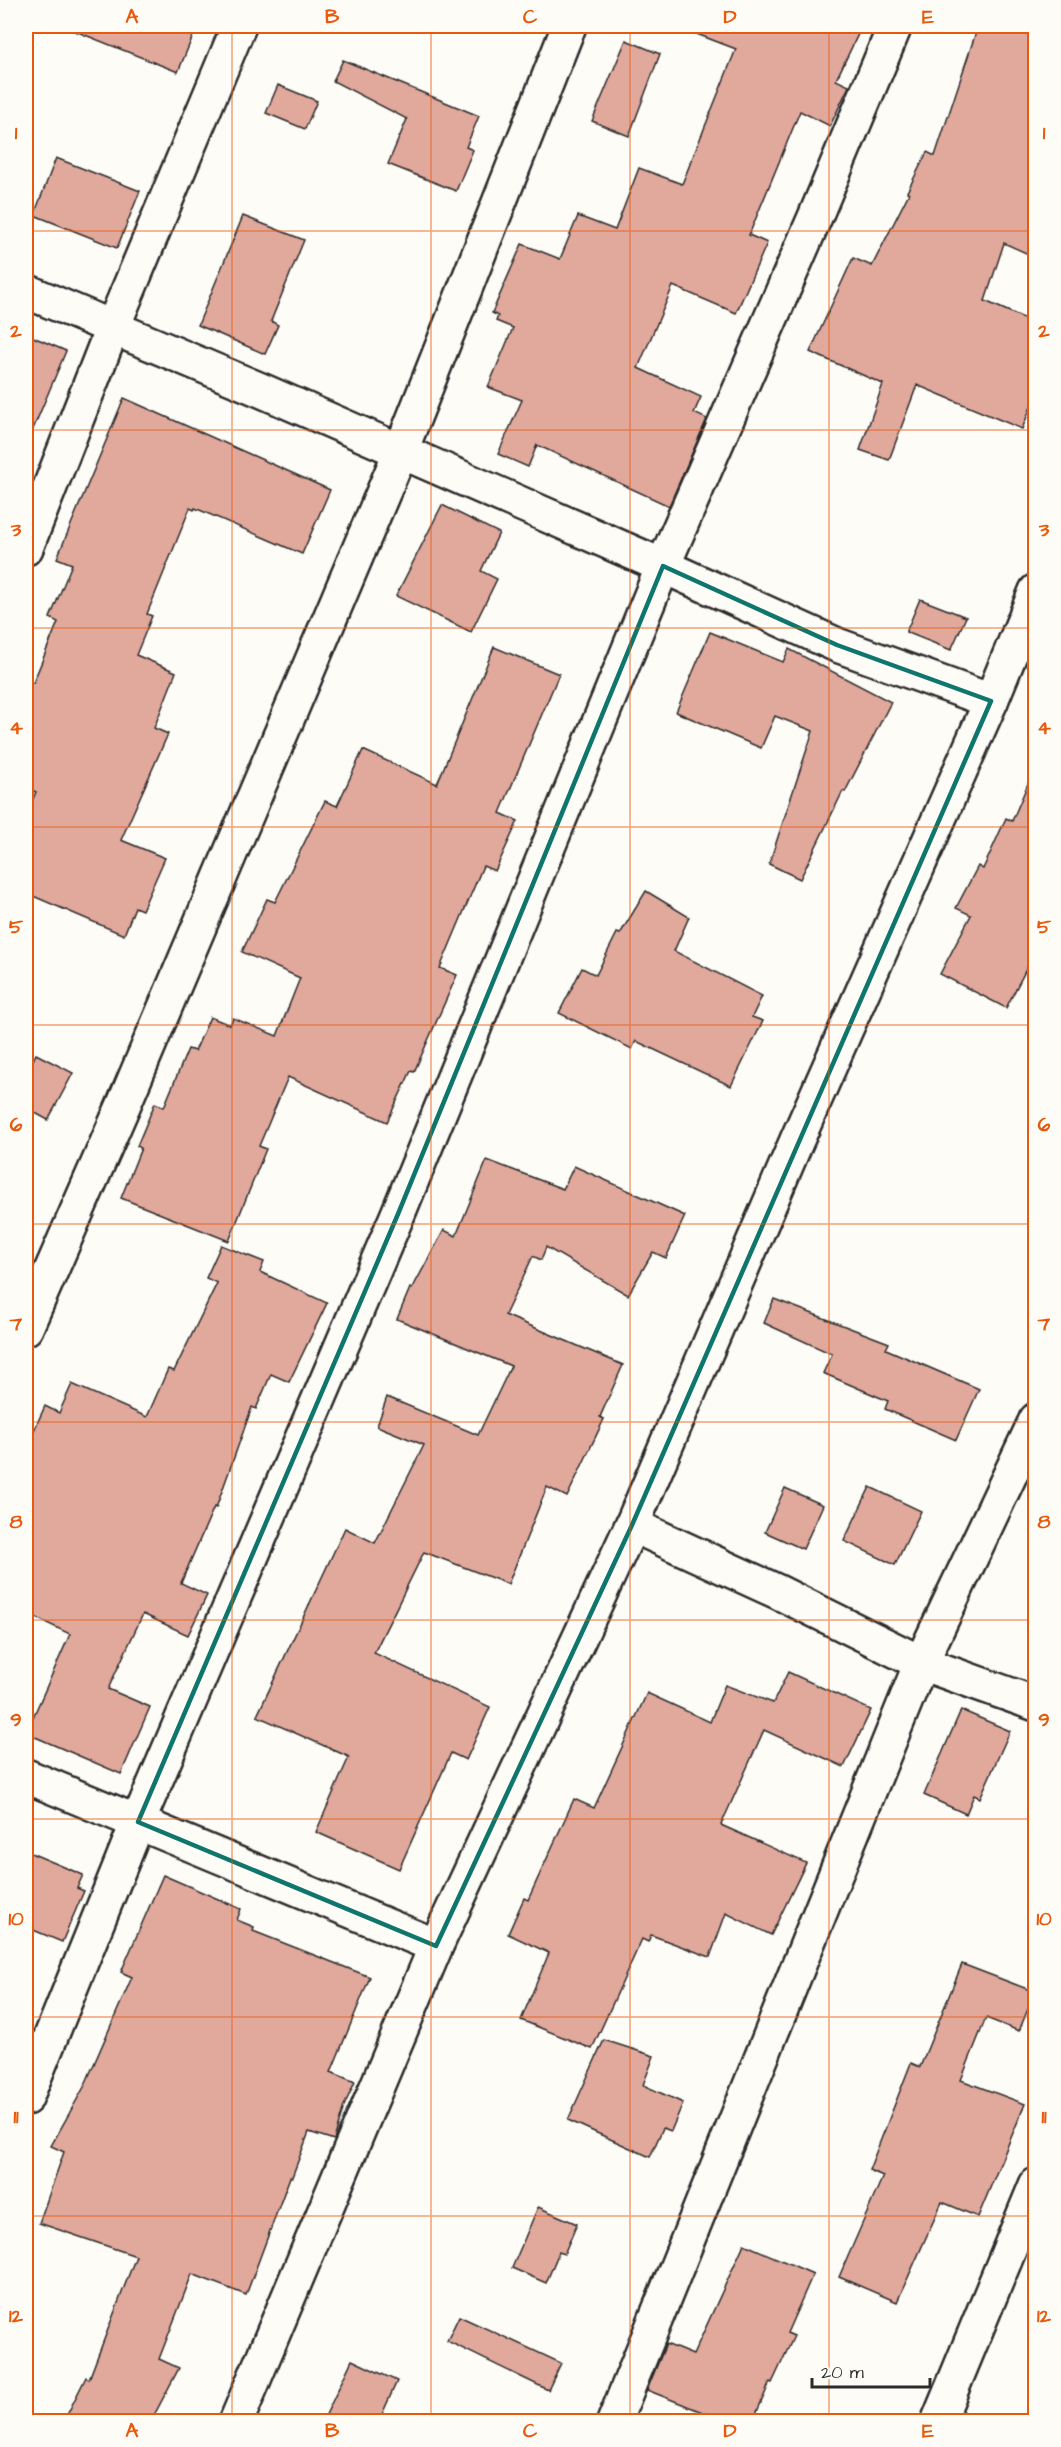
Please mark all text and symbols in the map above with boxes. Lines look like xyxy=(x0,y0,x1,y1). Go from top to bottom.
text: A xyxy=(126,3,139,31)
text: B xyxy=(325,3,340,31)
text: C xyxy=(523,3,538,31)
text: D xyxy=(724,3,737,31)
text: E xyxy=(922,3,934,31)
text: 1 xyxy=(15,119,18,147)
text: 1 xyxy=(1043,119,1046,147)
text: 2 xyxy=(9,317,22,345)
text: 2 xyxy=(1037,317,1050,345)
text: 3 xyxy=(10,516,22,544)
text: 3 xyxy=(1038,516,1050,544)
text: 4 xyxy=(9,714,23,742)
text: 4 xyxy=(1037,714,1051,742)
text: 5 xyxy=(9,913,24,941)
text: 5 xyxy=(1037,913,1052,941)
text: 6 xyxy=(10,1111,23,1139)
text: 6 xyxy=(1038,1111,1051,1139)
text: 7 xyxy=(9,1310,23,1338)
text: 7 xyxy=(1037,1310,1051,1338)
text: 8 xyxy=(10,1508,23,1536)
text: 8 xyxy=(1038,1508,1051,1536)
text: 9 xyxy=(10,1706,22,1734)
text: 9 xyxy=(1038,1706,1050,1734)
text: 10 xyxy=(8,1905,24,1933)
text: 10 xyxy=(1036,1905,1052,1933)
text: 11 xyxy=(13,2103,19,2131)
text: 11 xyxy=(1041,2103,1047,2131)
text: 12 xyxy=(9,2302,24,2330)
text: 12 xyxy=(1037,2302,1052,2330)
scale bar xyxy=(812,2351,930,2389)
text: 20 m xyxy=(821,2360,864,2385)
text: A xyxy=(126,2417,139,2445)
text: B xyxy=(325,2417,340,2445)
text: C xyxy=(523,2417,538,2445)
text: D xyxy=(724,2417,737,2445)
text: E xyxy=(922,2417,934,2445)

